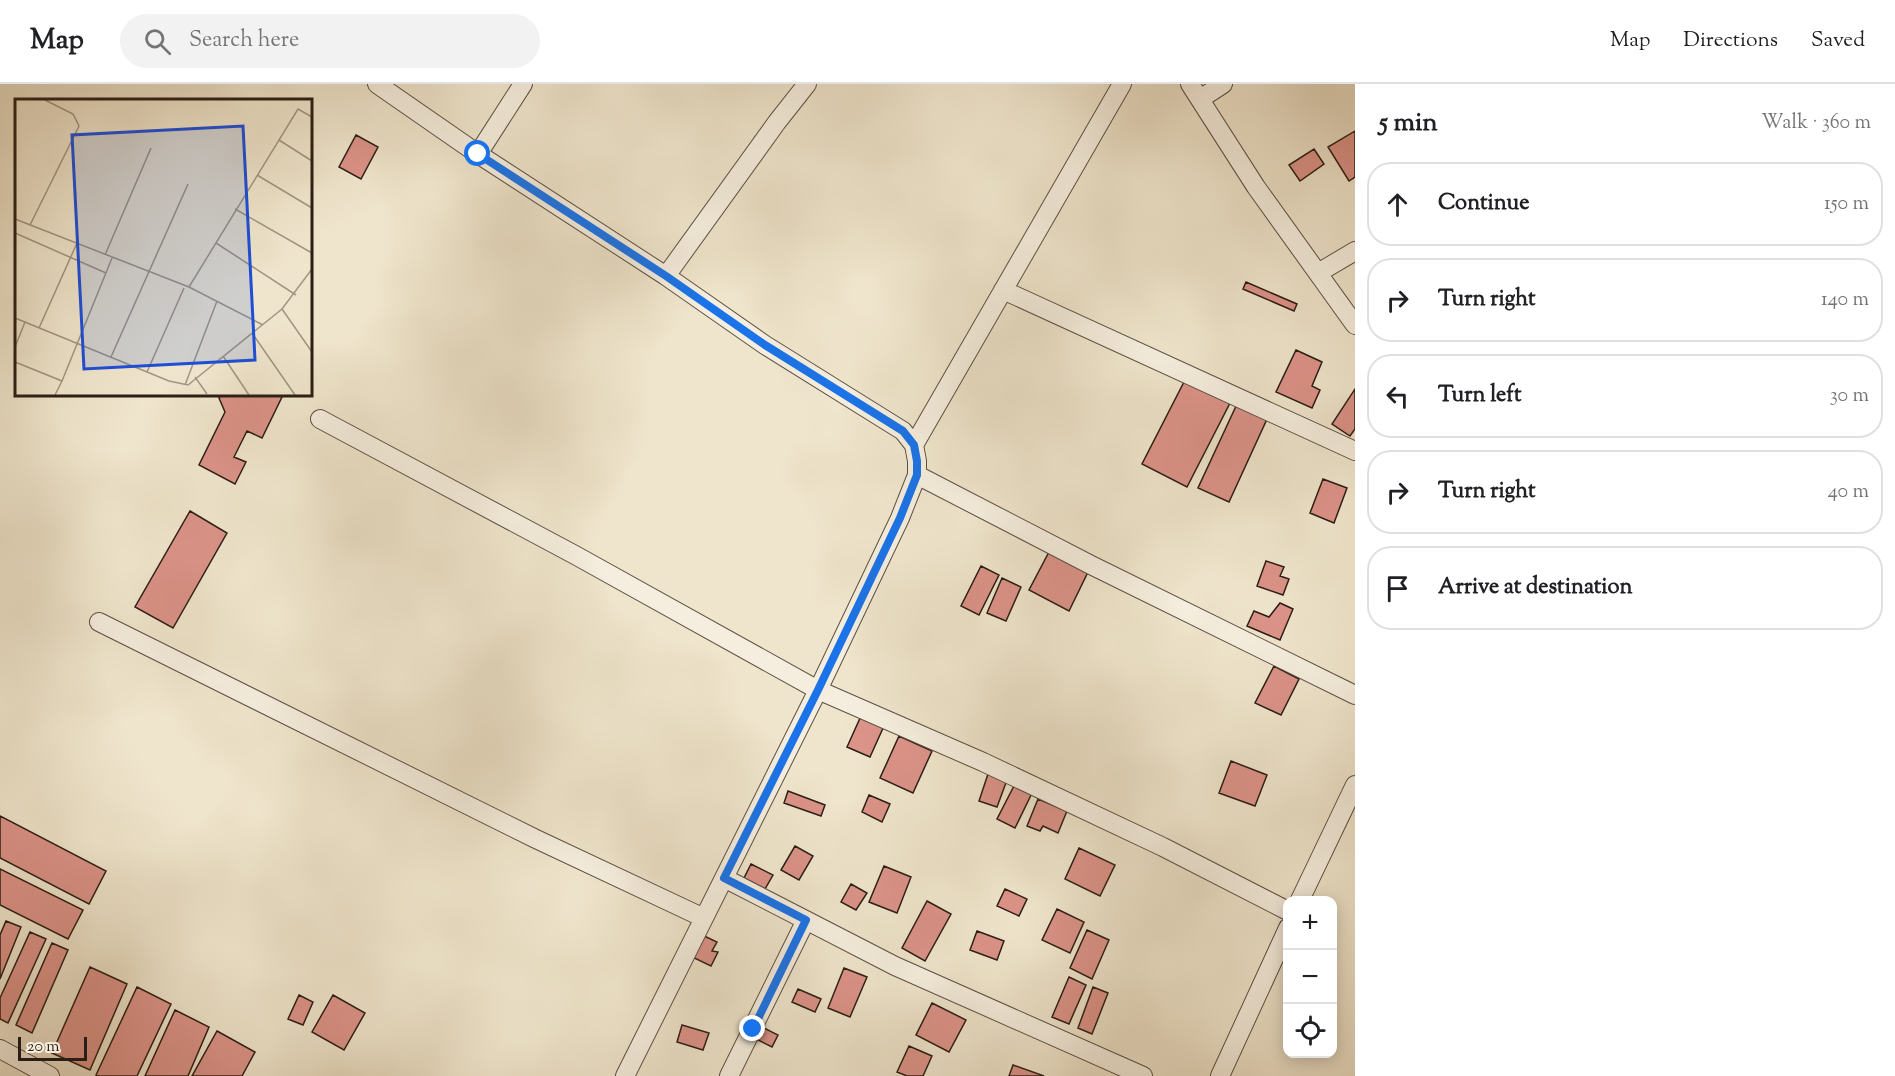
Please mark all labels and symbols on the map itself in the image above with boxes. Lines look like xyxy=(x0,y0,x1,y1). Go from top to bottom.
inset map xyxy=(15,99,312,396)
route start xyxy=(464,140,490,166)
route end xyxy=(739,1015,765,1041)
scale bar xyxy=(18,1034,87,1062)

